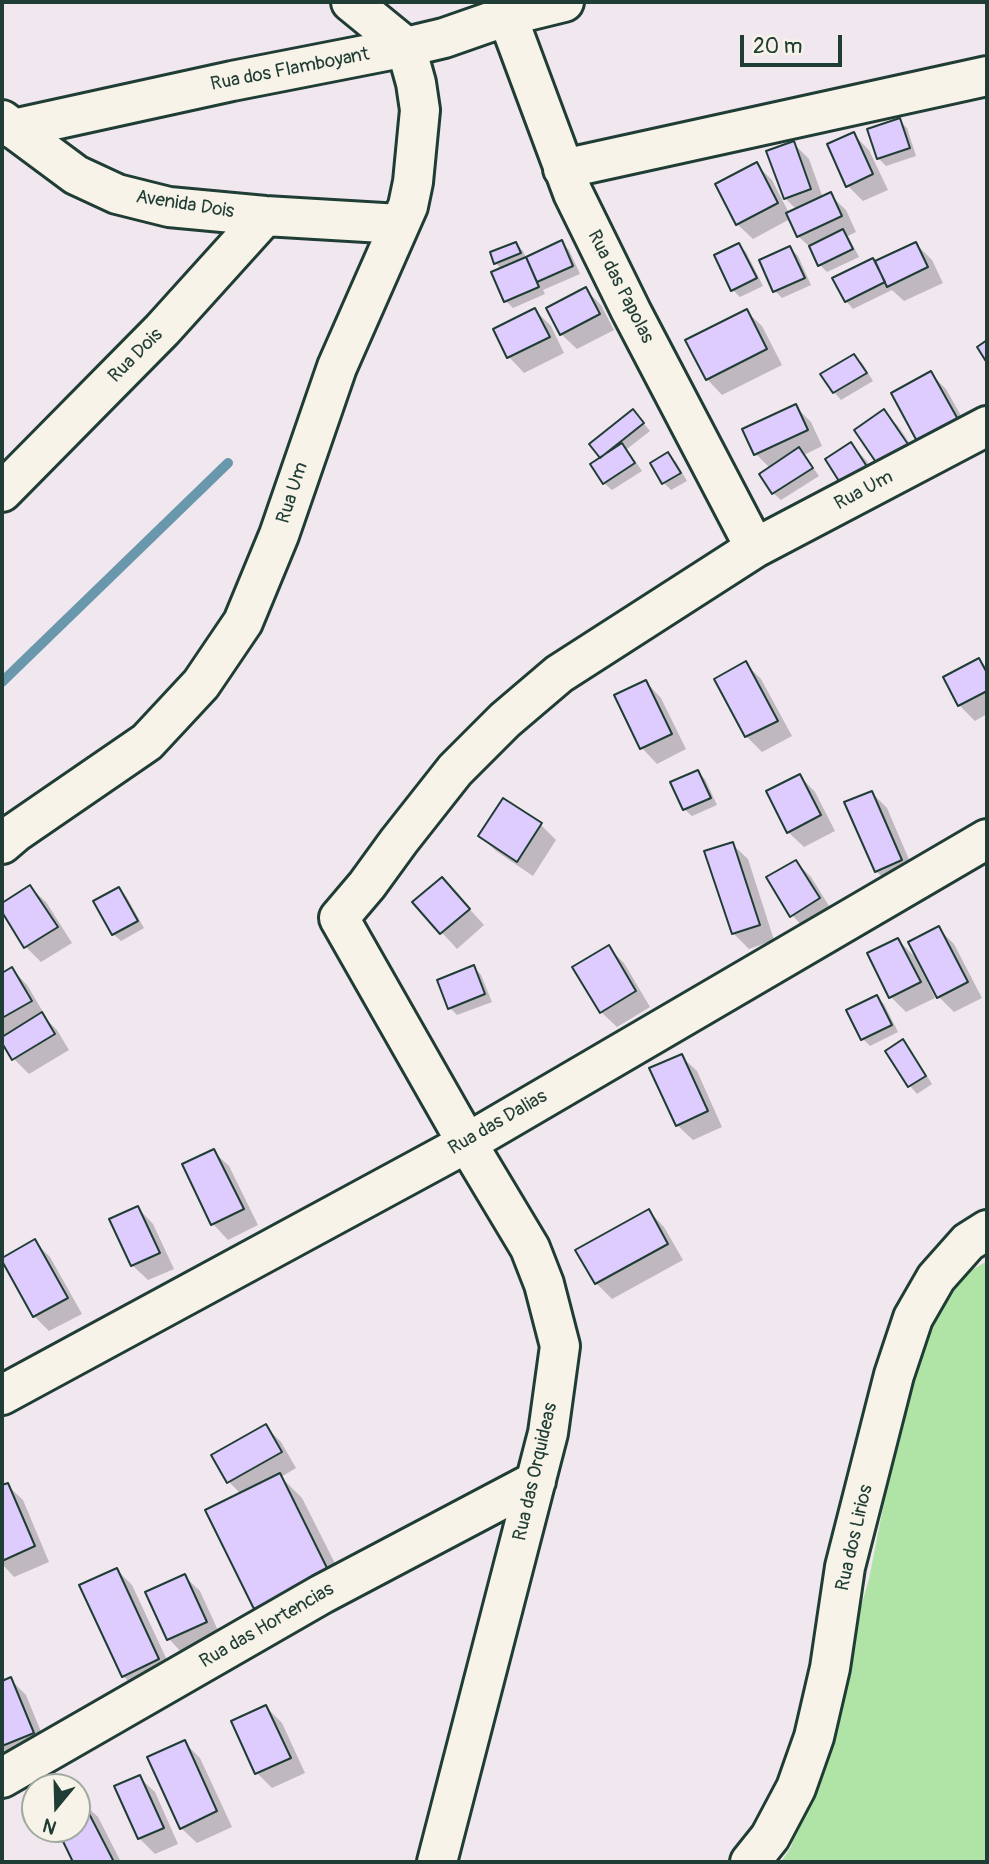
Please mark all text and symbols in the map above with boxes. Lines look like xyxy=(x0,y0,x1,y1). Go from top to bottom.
scale bar xyxy=(744,21,846,65)
text: 20 m xyxy=(753,33,802,60)
street label: Rua dos Flamboyant xyxy=(209,43,371,97)
street label: Avenida Dois xyxy=(134,186,236,224)
street label: Rua das Papolas xyxy=(582,227,658,347)
street label: Rua Dois xyxy=(104,324,168,388)
street label: Rua Um xyxy=(272,460,314,526)
street label: Rua Um xyxy=(831,466,897,516)
street label: Rua das Dalias xyxy=(445,1086,551,1160)
street label: Rua das Orquideas xyxy=(509,1401,563,1543)
street label: Rua dos Lirios xyxy=(832,1483,878,1593)
street label: Rua das Hortencias xyxy=(196,1578,338,1674)
north arrow xyxy=(21,1773,91,1843)
text: N xyxy=(40,1813,60,1839)

